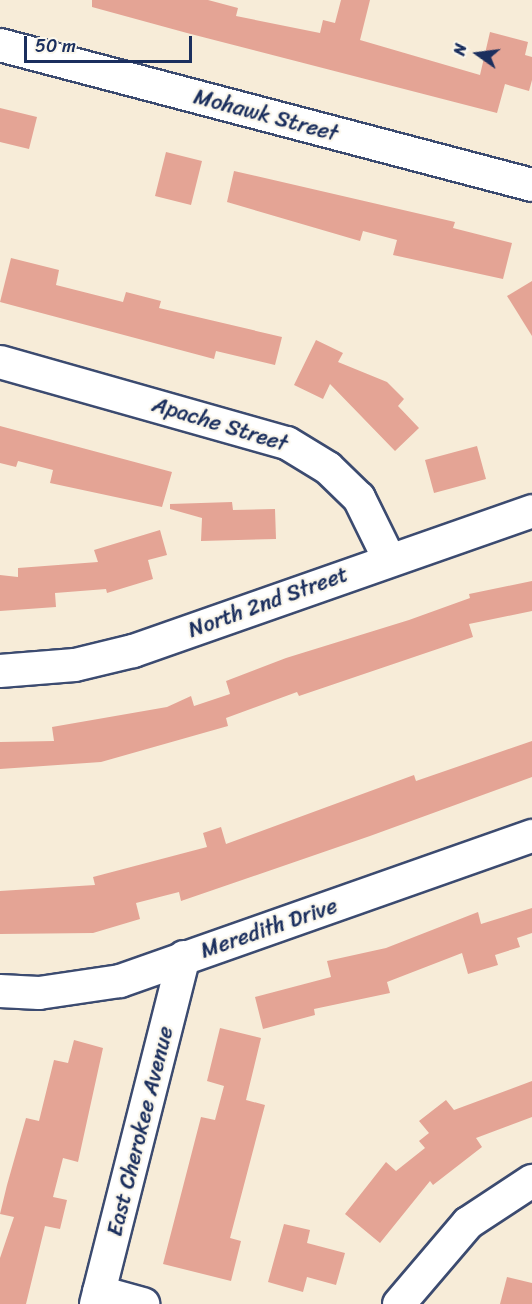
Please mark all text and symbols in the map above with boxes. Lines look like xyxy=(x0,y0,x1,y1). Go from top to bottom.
scale bar xyxy=(27,24,195,62)
north arrow xyxy=(448,24,508,84)
text: 50 m xyxy=(35,30,76,62)
text: N xyxy=(445,41,475,58)
street label: Mohawk Street xyxy=(191,83,341,147)
street label: Apache Street xyxy=(149,391,291,457)
street label: North 2nd Street xyxy=(185,561,351,643)
street label: Meredith Drive xyxy=(197,892,341,964)
street label: East Cherokee Avenue xyxy=(101,1023,179,1239)

